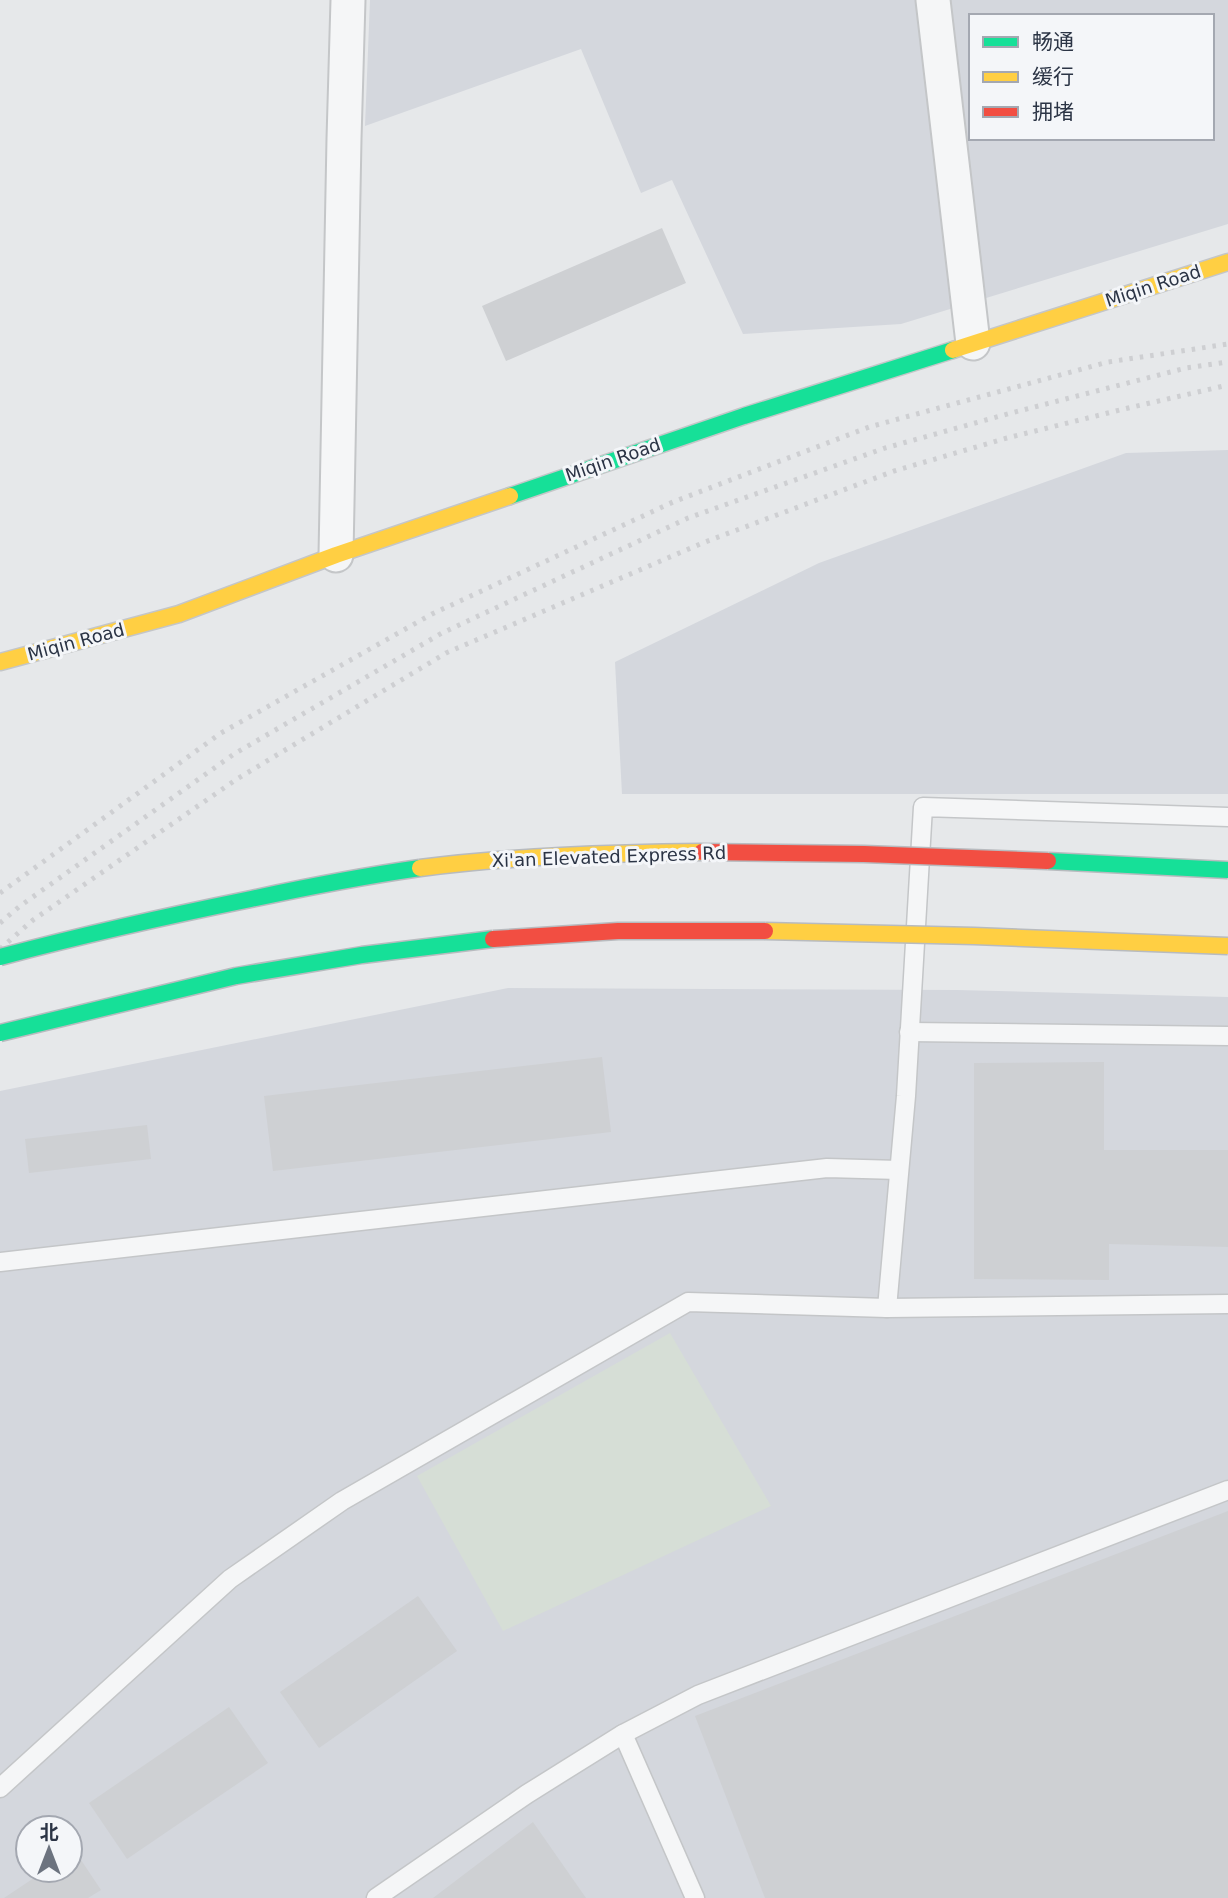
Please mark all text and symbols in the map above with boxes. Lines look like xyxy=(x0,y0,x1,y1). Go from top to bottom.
legend xyxy=(969,14,1214,140)
text: 畅通 xyxy=(1032,30,1074,54)
text: 缓行 xyxy=(1032,65,1074,89)
text: 拥堵 xyxy=(1032,100,1074,124)
street label: Miqin Road xyxy=(1102,260,1203,311)
street label: Miqin Road xyxy=(562,433,663,486)
street label: Miqin Road xyxy=(25,619,127,665)
street label: Xi'an Elevated Express Rd xyxy=(491,842,727,871)
north arrow xyxy=(14,1814,84,1884)
text: 北 xyxy=(39,1821,59,1843)

